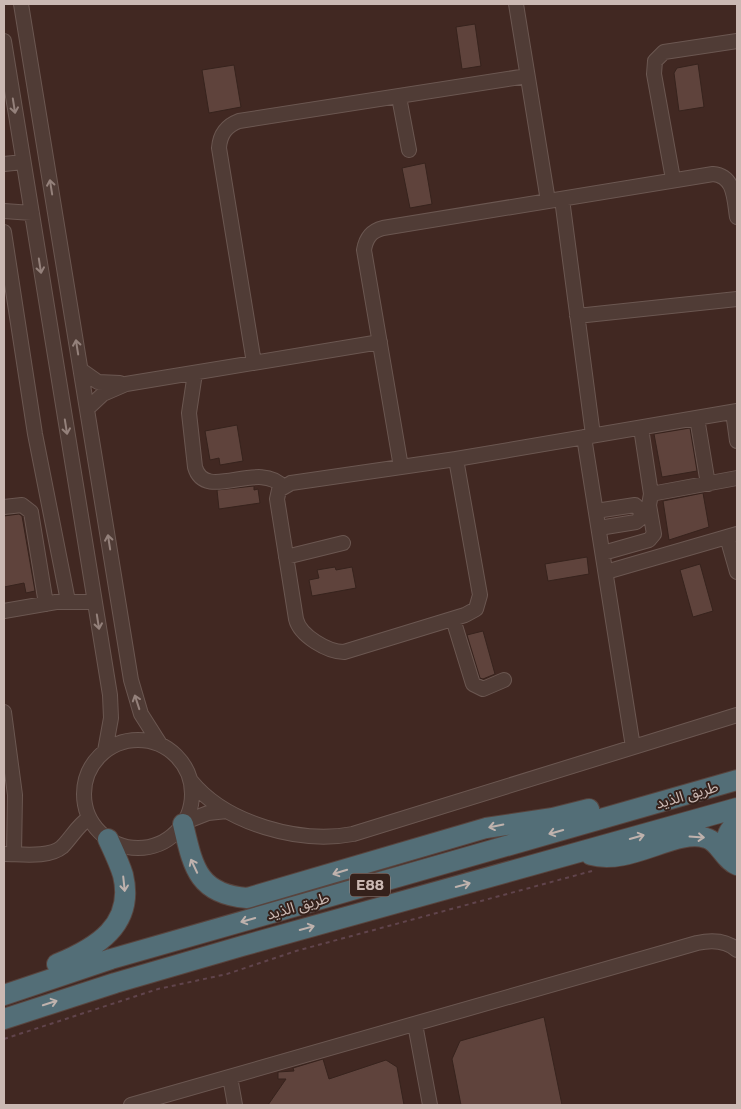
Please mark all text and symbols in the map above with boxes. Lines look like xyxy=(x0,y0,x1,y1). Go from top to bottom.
one-way arrow xyxy=(10,98,20,114)
one-way arrow xyxy=(45,179,55,195)
one-way arrow xyxy=(36,258,46,274)
one-way arrow xyxy=(72,339,82,355)
one-way arrow xyxy=(62,418,72,434)
one-way arrow xyxy=(103,534,113,550)
one-way arrow xyxy=(94,613,104,629)
one-way arrow xyxy=(132,695,141,710)
street label: طريق الذيد xyxy=(653,777,721,813)
one-way arrow xyxy=(488,822,504,831)
one-way arrow xyxy=(548,828,564,838)
one-way arrow xyxy=(628,831,644,841)
one-way arrow xyxy=(689,833,705,842)
one-way arrow xyxy=(189,859,198,874)
one-way arrow xyxy=(333,867,349,877)
road number: E88 xyxy=(350,874,390,896)
one-way arrow xyxy=(119,876,129,892)
one-way arrow xyxy=(455,880,471,889)
street label: طريق الذيد xyxy=(264,888,332,924)
one-way arrow xyxy=(240,915,256,925)
one-way arrow xyxy=(298,923,314,933)
one-way arrow xyxy=(42,998,58,1008)

